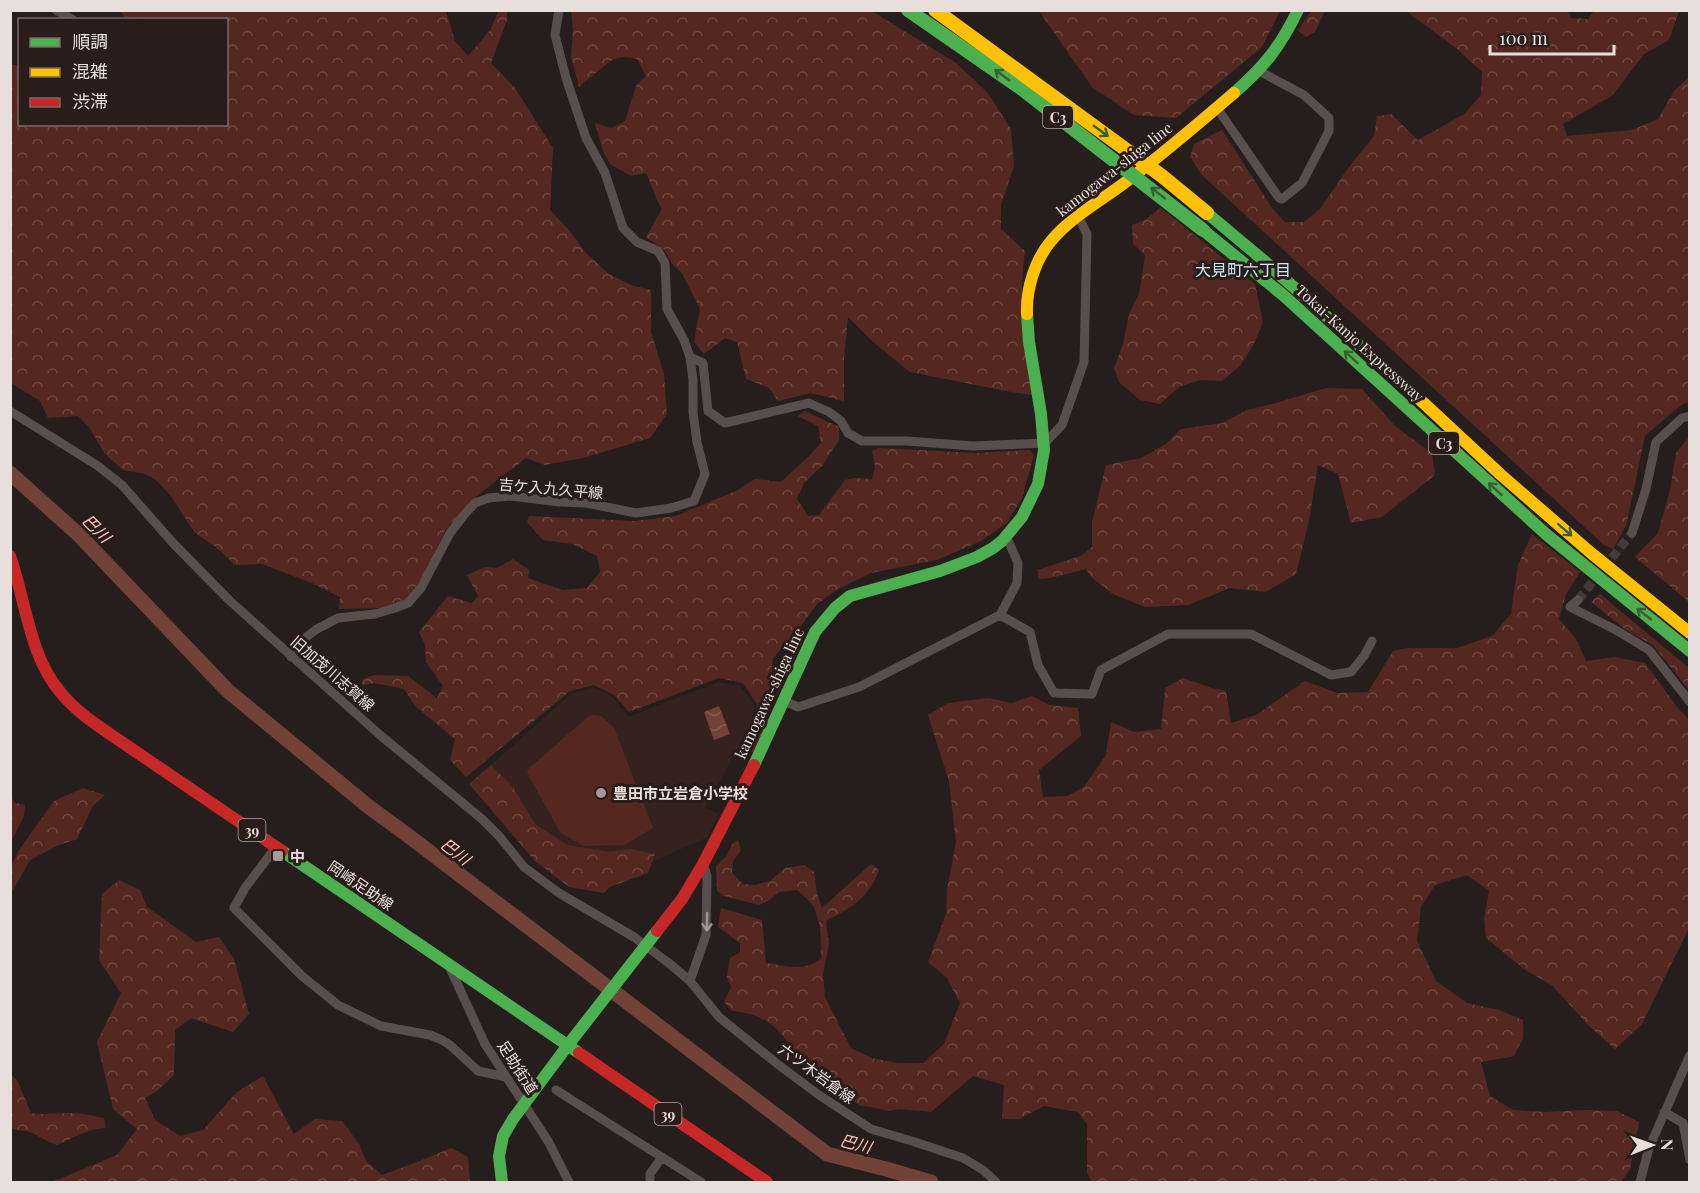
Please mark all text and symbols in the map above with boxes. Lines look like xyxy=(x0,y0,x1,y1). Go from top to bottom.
legend xyxy=(18,18,228,126)
scale bar xyxy=(1490,18,1614,56)
text: 100 m xyxy=(1499,26,1548,50)
text: 順調 xyxy=(72,29,108,53)
text: 混雑 xyxy=(72,59,108,83)
one-way arrow xyxy=(995,69,1011,81)
text: 渋滞 xyxy=(72,89,108,113)
road number: C3 xyxy=(1043,106,1073,128)
street label: kamogawa-shiga line xyxy=(1052,117,1176,221)
one-way arrow xyxy=(1092,125,1108,138)
one-way arrow xyxy=(1150,187,1166,200)
district label: 大見町六丁目 xyxy=(1195,259,1291,280)
street label: Tokai-Kanjo Expressway xyxy=(1292,280,1429,406)
one-way arrow xyxy=(1344,350,1359,364)
road number: C3 xyxy=(1429,432,1459,454)
street label: 吉ケ入九久平線 xyxy=(498,473,604,503)
one-way arrow xyxy=(1487,482,1502,496)
water label: 巴川 xyxy=(78,509,117,548)
one-way arrow xyxy=(1557,523,1572,537)
one-way arrow xyxy=(1636,608,1652,621)
street label: kamogawa-shiga line xyxy=(730,624,808,762)
street label: 旧加茂川志賀線 xyxy=(287,631,379,715)
place label: 豊田市立岩倉小学校 xyxy=(613,783,748,803)
marker: 豊田市立岩倉小学校 xyxy=(594,786,608,800)
road number: 39 xyxy=(238,819,266,841)
water label: 巴川 xyxy=(437,833,477,870)
place label: 中 xyxy=(290,846,305,866)
marker: 中 xyxy=(271,849,285,863)
street label: 岡崎足助線 xyxy=(324,856,398,914)
one-way arrow xyxy=(701,911,712,931)
street label: 足助街道 xyxy=(493,1036,543,1098)
street label: 六ツ木岩倉線 xyxy=(775,1038,859,1108)
road number: 39 xyxy=(654,1103,682,1125)
north arrow xyxy=(1622,1115,1682,1175)
water label: 巴川 xyxy=(838,1129,876,1158)
text: N xyxy=(1657,1139,1678,1151)

